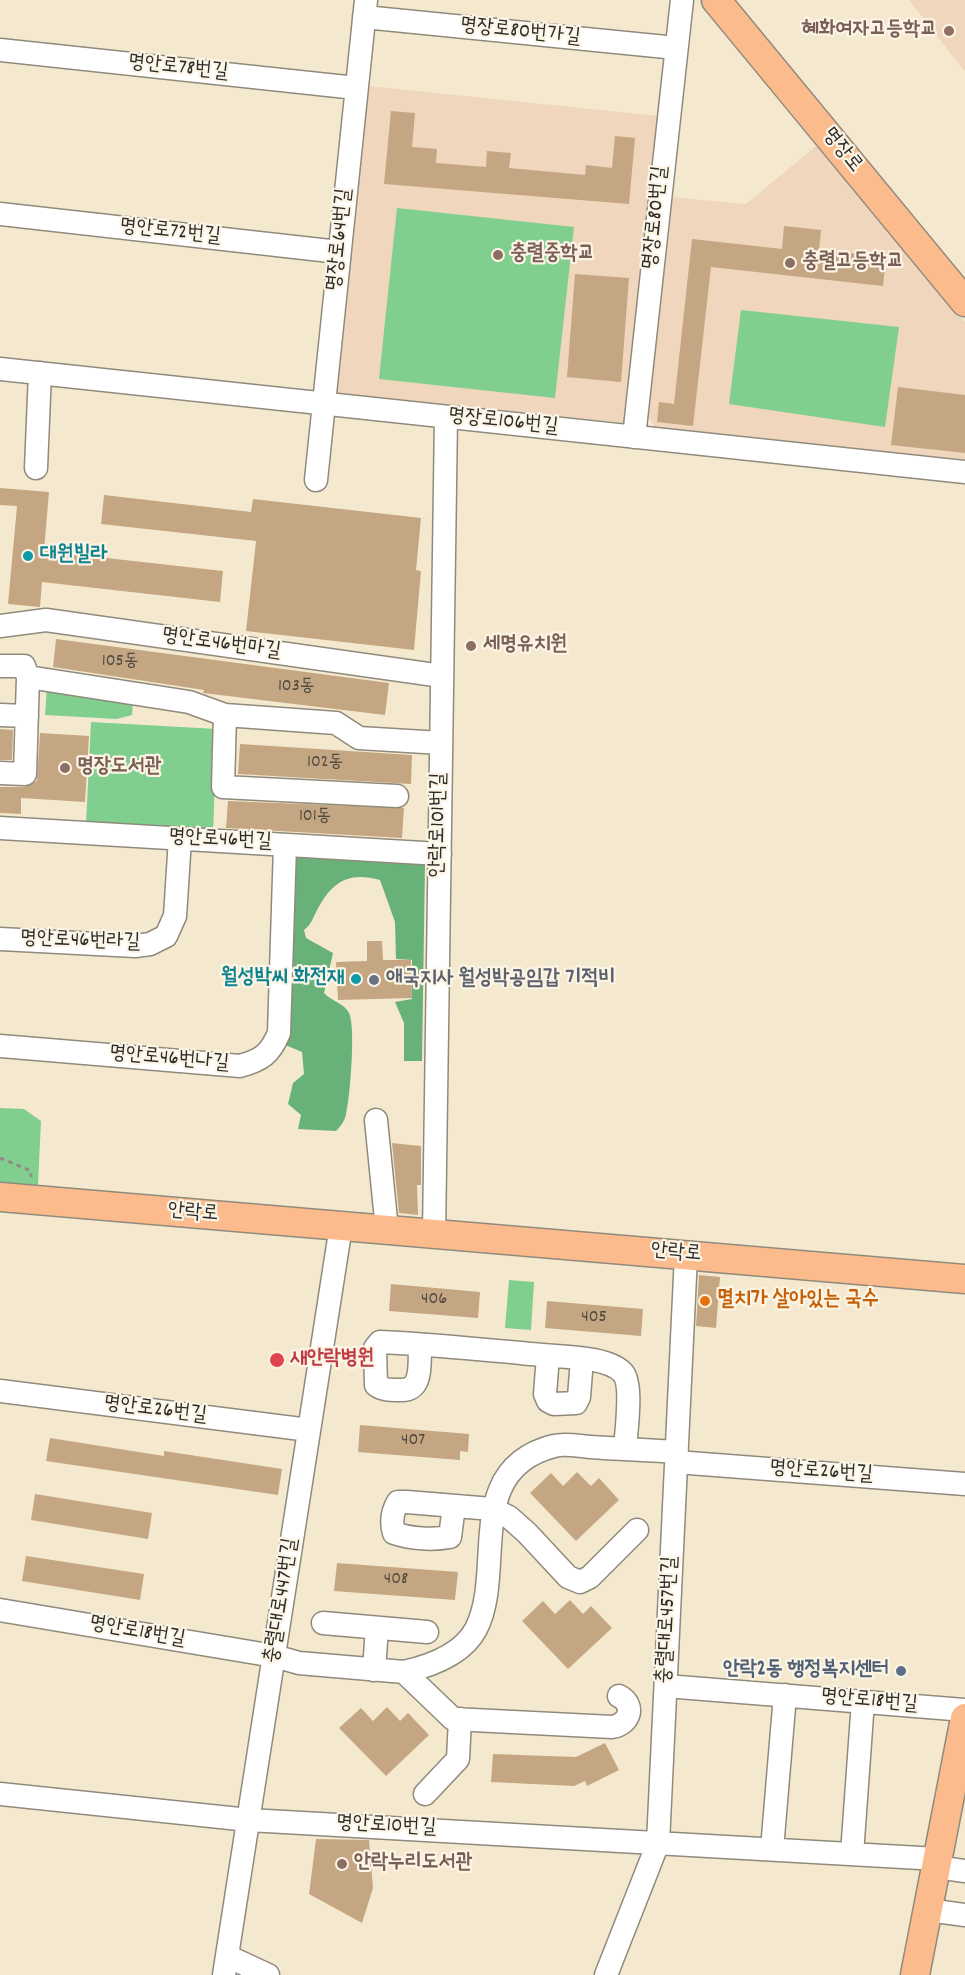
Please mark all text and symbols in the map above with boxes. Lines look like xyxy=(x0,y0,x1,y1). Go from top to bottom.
street label: 명장로80번가길 xyxy=(458,14,582,52)
place label: 혜화여자고등학교 xyxy=(802,18,937,44)
marker: 혜화여자고등학교 xyxy=(942,24,956,38)
street label: 명안로78번길 xyxy=(126,51,230,87)
street label: 명장로 xyxy=(815,123,867,179)
street label: 명장로80번길 xyxy=(639,165,675,271)
street label: 명장로64번길 xyxy=(323,187,359,293)
street label: 명안로72번길 xyxy=(118,215,222,251)
place label: 충렬중학교 xyxy=(510,242,594,268)
marker: 충렬중학교 xyxy=(491,248,505,262)
place label: 충렬고등학교 xyxy=(802,250,903,276)
marker: 충렬고등학교 xyxy=(783,256,797,270)
street label: 명장로106번길 xyxy=(447,405,559,441)
place label: 대원빌라 xyxy=(40,543,108,569)
marker: 대원빌라 xyxy=(21,549,35,563)
street label: 명안로46번마길 xyxy=(160,624,282,666)
place label: 세명유치원 xyxy=(483,633,567,659)
marker: 세명유치원 xyxy=(464,639,478,653)
house number: 105동 xyxy=(102,652,138,674)
house number: 103동 xyxy=(278,677,314,699)
house number: 102동 xyxy=(307,753,343,775)
place label: 명장도서관 xyxy=(77,755,161,781)
marker: 명장도서관 xyxy=(58,761,72,775)
street label: 안락로101번길 xyxy=(426,772,454,878)
house number: 101동 xyxy=(299,807,331,829)
street label: 명안로46번길 xyxy=(168,826,272,856)
street label: 명안로46번라길 xyxy=(19,927,141,957)
place label: 월성박씨 화전재 xyxy=(221,966,344,992)
place label: 애국지사 월성박공임갑 기적비 xyxy=(386,967,615,993)
marker: 월성박씨 화전재 xyxy=(349,972,363,986)
marker: 애국지사 월성박공임갑 기적비 xyxy=(367,973,381,987)
street label: 명안로46번나길 xyxy=(108,1042,230,1078)
street label: 안락로 xyxy=(167,1199,219,1229)
street label: 안락로 xyxy=(650,1239,702,1269)
place label: 멸치가 살아있는 국수 xyxy=(717,1288,879,1314)
house number: 406 xyxy=(421,1290,447,1312)
marker: 멸치가 살아있는 국수 xyxy=(698,1294,712,1308)
house number: 405 xyxy=(581,1308,607,1330)
place label: 새안락병원 xyxy=(290,1347,374,1373)
marker: 새안락병원 xyxy=(268,1351,286,1369)
street label: 명안로26번길 xyxy=(102,1392,208,1430)
house number: 407 xyxy=(401,1431,425,1453)
street label: 명안로26번길 xyxy=(768,1457,874,1489)
street label: 충렬대로447번길 xyxy=(261,1536,305,1666)
street label: 충렬대로457번길 xyxy=(653,1555,685,1685)
house number: 408 xyxy=(384,1570,408,1592)
street label: 명안로18번길 xyxy=(87,1612,187,1654)
place label: 안락2동 행정복지센터 xyxy=(723,1658,889,1684)
marker: 안락2동 행정복지센터 xyxy=(894,1664,908,1678)
street label: 명안로18번길 xyxy=(819,1685,919,1719)
street label: 명안로10번길 xyxy=(335,1812,437,1842)
place label: 안락누리도서관 xyxy=(354,1851,472,1877)
marker: 안락누리도서관 xyxy=(335,1857,349,1871)

